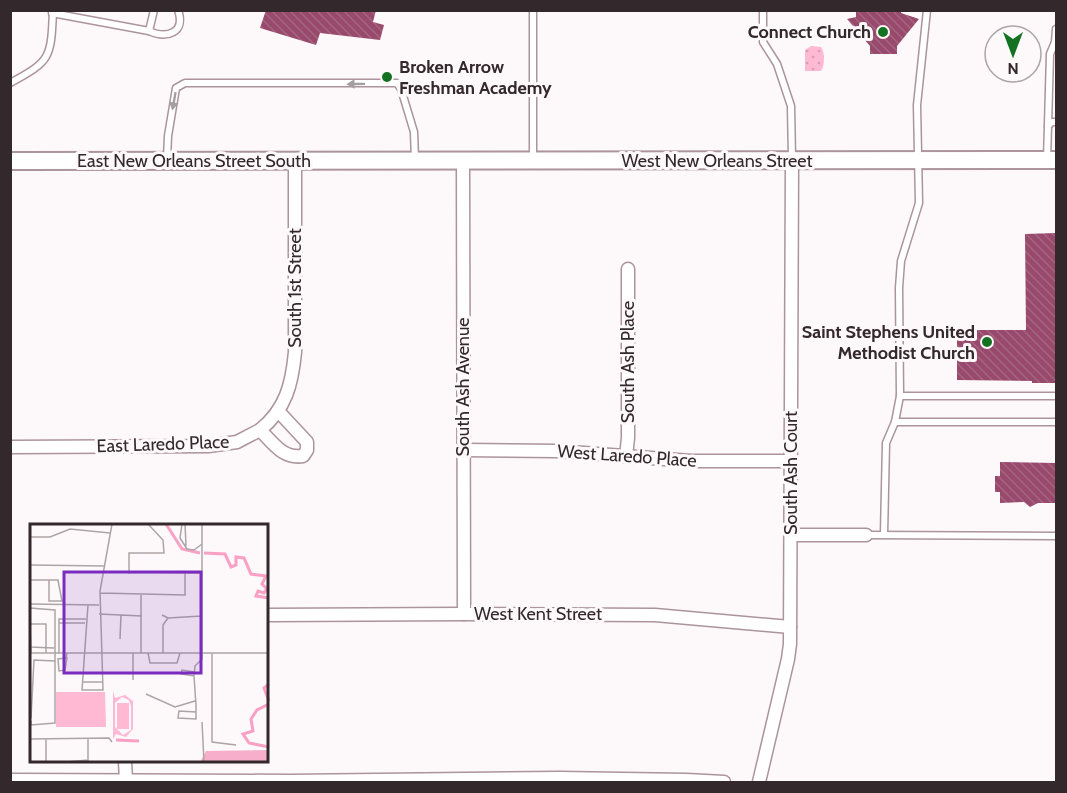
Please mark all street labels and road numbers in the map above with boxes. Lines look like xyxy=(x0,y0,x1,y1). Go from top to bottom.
street label: East New Orleans Street South xyxy=(77,150,311,172)
street label: West New Orleans Street xyxy=(621,150,813,172)
street label: South 1st Street xyxy=(284,228,306,348)
street label: South Ash Place xyxy=(617,301,639,423)
street label: South Ash Avenue xyxy=(452,317,474,457)
street label: South Ash Court xyxy=(780,411,802,535)
street label: East Laredo Place xyxy=(96,431,230,457)
street label: West Laredo Place xyxy=(557,440,697,472)
street label: West Kent Street xyxy=(474,603,602,625)

